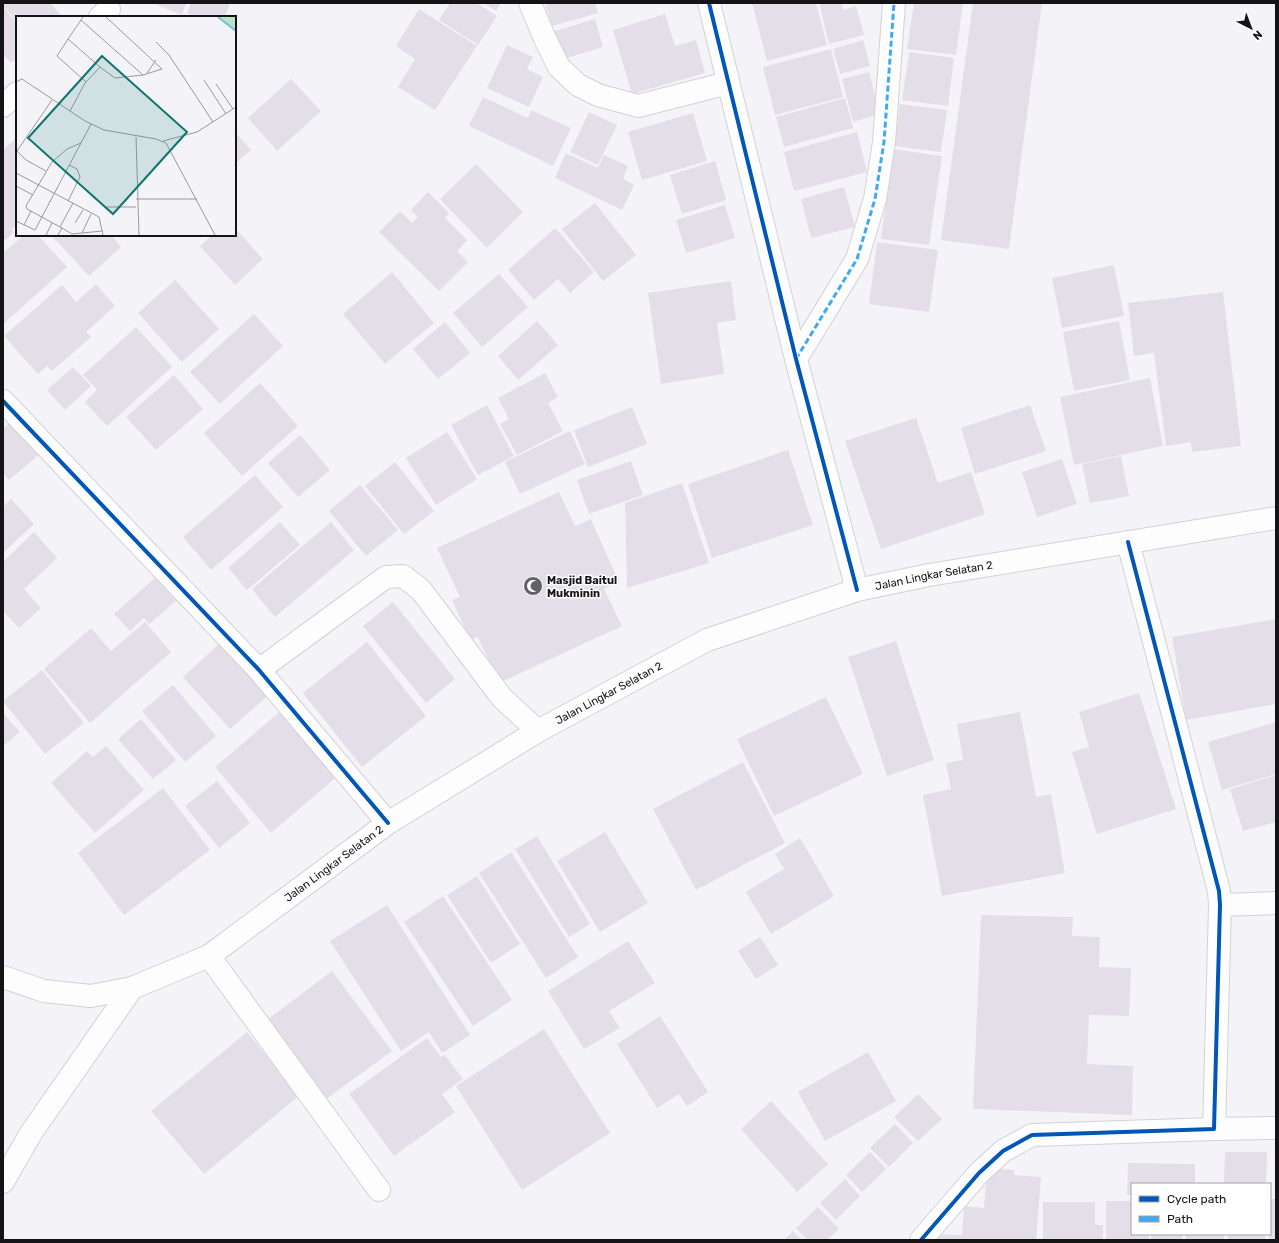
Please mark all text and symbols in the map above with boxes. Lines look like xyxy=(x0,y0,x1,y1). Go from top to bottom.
north arrow xyxy=(1231,8,1271,48)
inset map xyxy=(16,16,236,236)
text: N xyxy=(1250,28,1265,43)
street label: Jalan Lingkar Selatan 2 xyxy=(874,558,994,593)
place label: Masjid Baitul Mukminin xyxy=(547,574,617,600)
mosque icon: Masjid Baitul Mukminin xyxy=(522,575,544,597)
street label: Jalan Lingkar Selatan 2 xyxy=(553,659,664,727)
street label: Jalan Lingkar Selatan 2 xyxy=(282,823,385,904)
legend xyxy=(1131,1183,1271,1235)
text: Cycle path xyxy=(1167,1192,1226,1206)
text: Path xyxy=(1167,1212,1193,1226)

